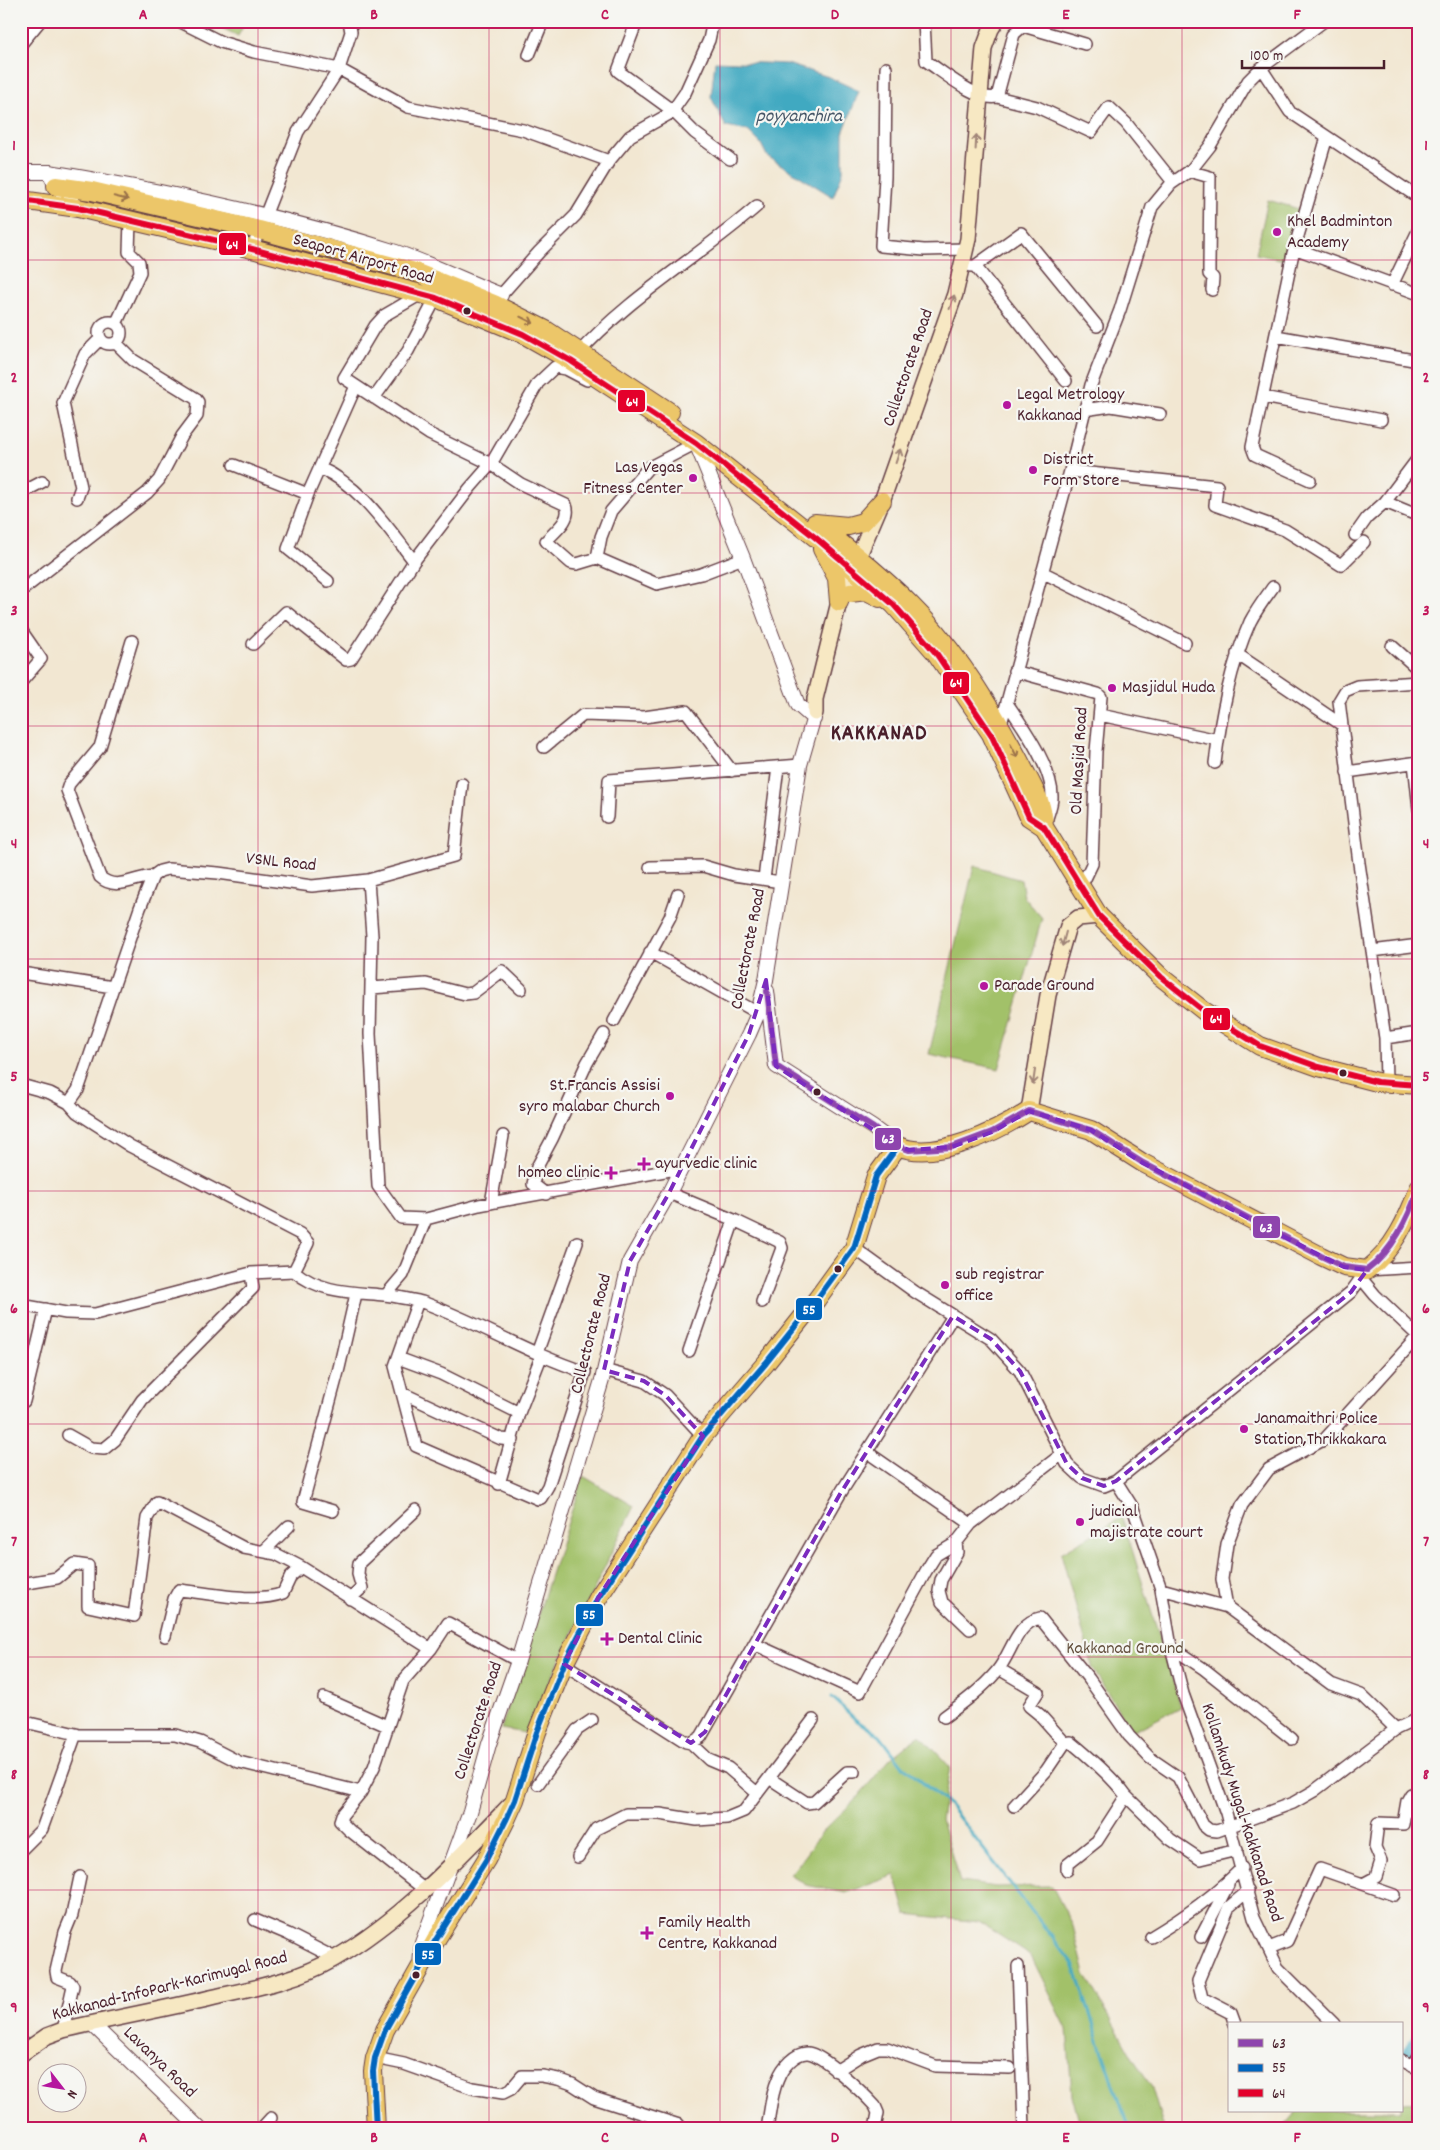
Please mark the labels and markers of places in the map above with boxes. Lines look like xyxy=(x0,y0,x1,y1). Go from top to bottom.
place label: Khel Badminton Academy xyxy=(1287,210,1392,256)
marker: Khel Badminton Academy xyxy=(1271,226,1283,238)
unlabelled marker xyxy=(462,306,472,316)
place label: Legal Metrology Kakkanad xyxy=(1017,383,1125,429)
marker: Legal Metrology Kakkanad xyxy=(1001,399,1013,411)
place label: District Form Store xyxy=(1043,448,1119,494)
place label: Las Vegas Fitness Center xyxy=(583,456,683,502)
marker: District Form Store xyxy=(1027,464,1039,476)
marker: Las Vegas Fitness Center xyxy=(687,472,699,484)
place label: Masjidul Huda xyxy=(1122,676,1216,701)
marker: Masjidul Huda xyxy=(1106,682,1118,694)
place label: Parade Ground xyxy=(994,974,1095,999)
marker: Parade Ground xyxy=(978,980,990,992)
unlabelled marker xyxy=(1338,1068,1348,1078)
place label: St.Francis Assisi syro malabar Church xyxy=(519,1074,660,1120)
unlabelled marker xyxy=(812,1087,822,1097)
marker: St.Francis Assisi syro malabar Church xyxy=(664,1090,676,1102)
place label: ayurvedic clinic xyxy=(655,1152,757,1177)
marker: ayurvedic clinic xyxy=(637,1157,651,1171)
place label: homeo clinic xyxy=(518,1161,600,1186)
marker: homeo clinic xyxy=(604,1166,618,1180)
place label: sub registrar office xyxy=(955,1263,1044,1309)
unlabelled marker xyxy=(833,1264,843,1274)
marker: sub registrar office xyxy=(939,1279,951,1291)
place label: Janamaithri Police Station,Thrikkakara xyxy=(1254,1407,1387,1453)
marker: Janamaithri Police Station,Thrikkakara xyxy=(1238,1423,1250,1435)
place label: judicial majistrate court xyxy=(1088,1500,1204,1546)
marker: judicial majistrate court xyxy=(1074,1516,1086,1528)
place label: Dental Clinic xyxy=(618,1627,702,1652)
marker: Dental Clinic xyxy=(600,1632,614,1646)
place label: Family Health Centre, Kakkanad xyxy=(658,1911,777,1957)
marker: Family Health Centre, Kakkanad xyxy=(640,1926,654,1940)
unlabelled marker xyxy=(411,1970,421,1980)

